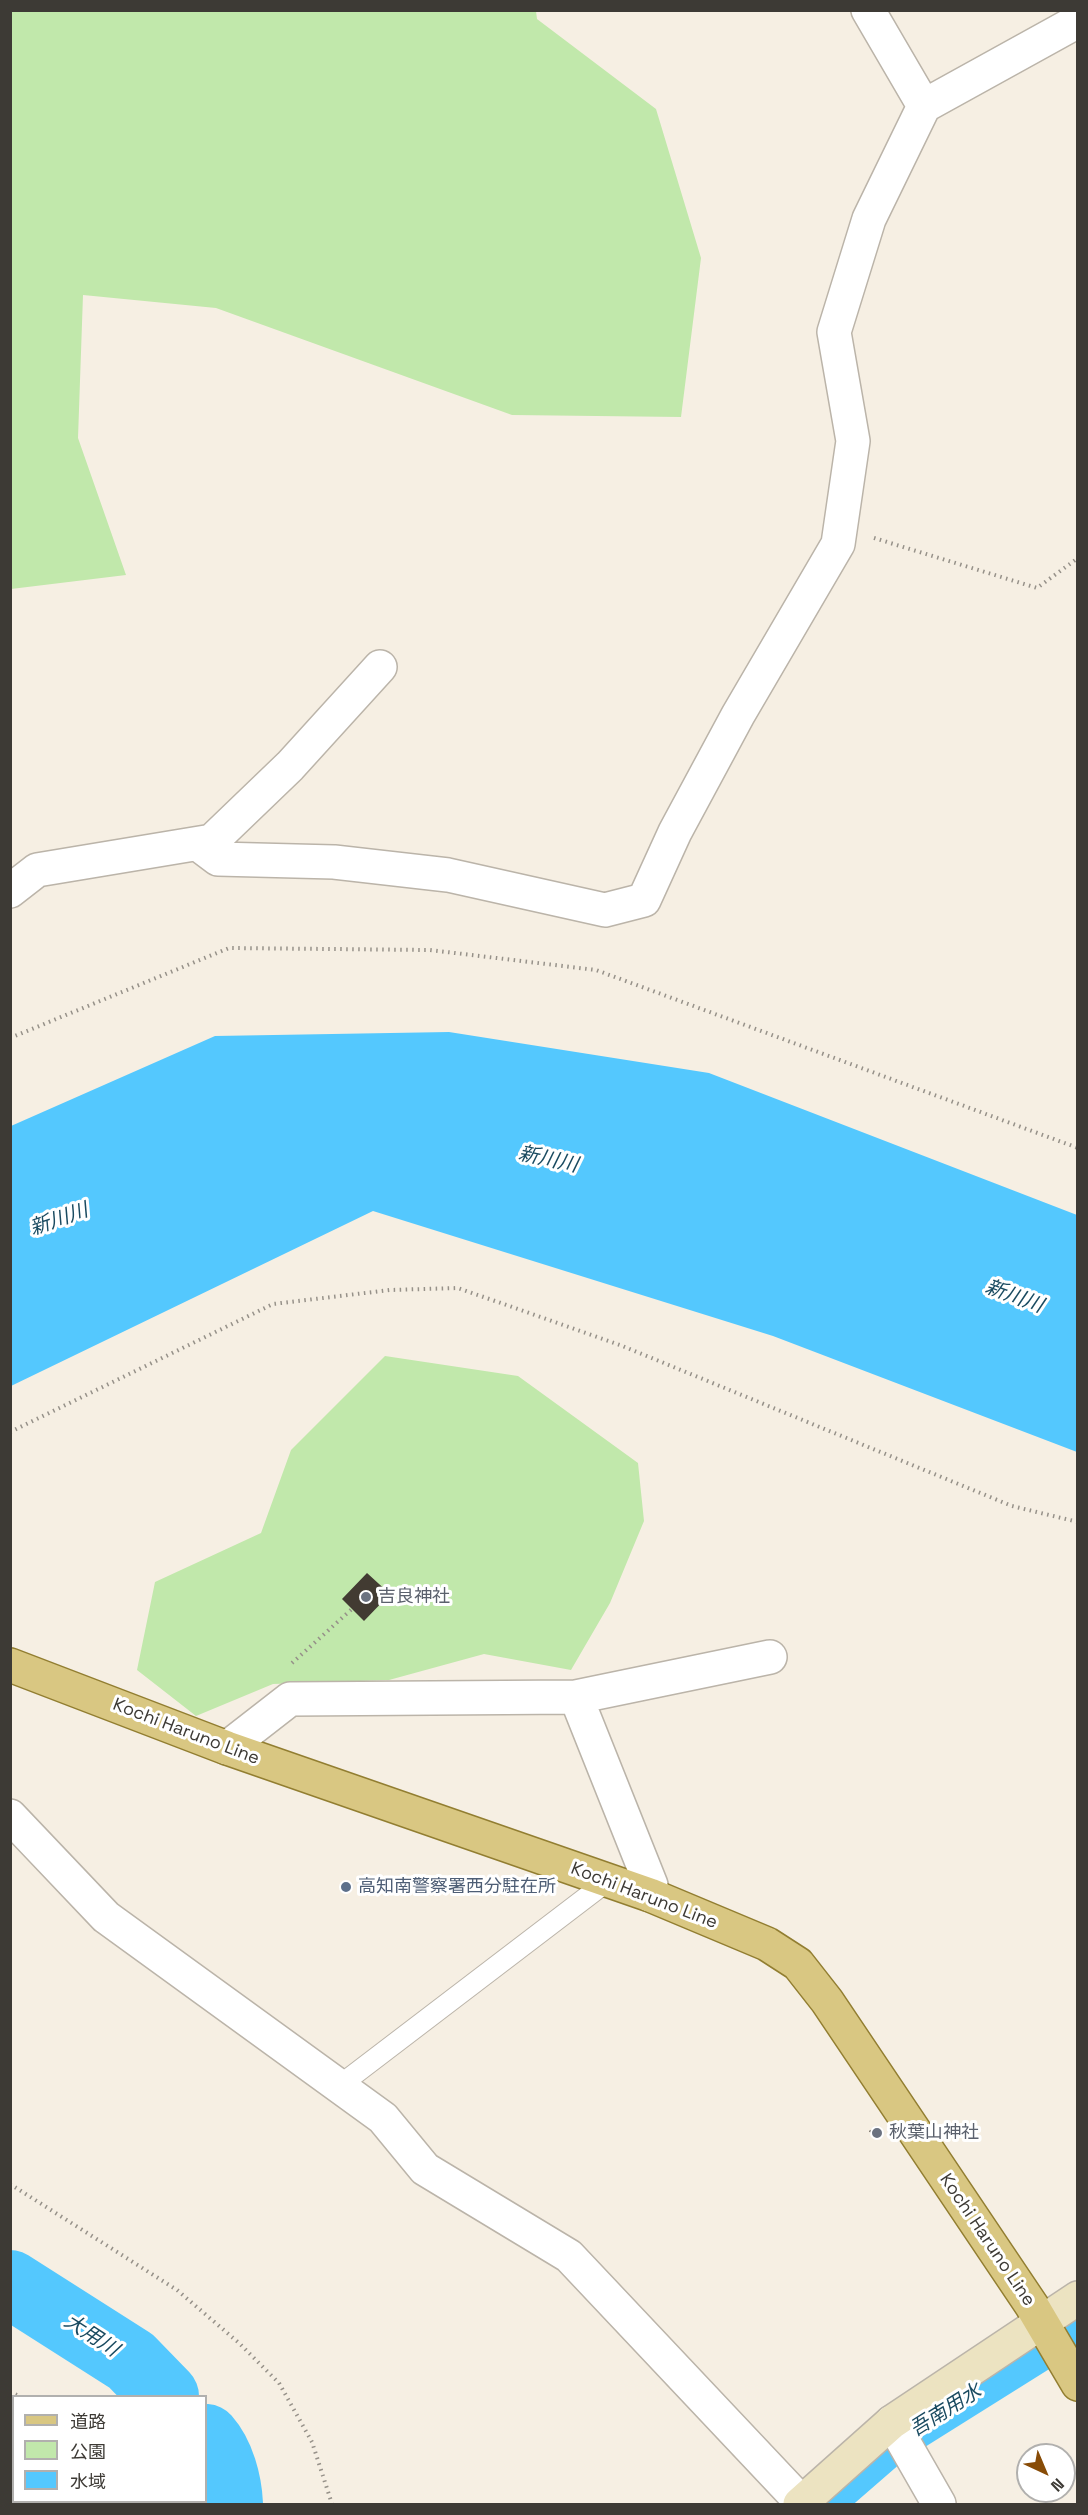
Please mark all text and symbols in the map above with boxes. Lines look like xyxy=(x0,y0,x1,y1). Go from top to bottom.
water label: 新川川 xyxy=(516,1142,580,1178)
water label: 新川川 xyxy=(27,1199,91,1241)
water label: 新川川 xyxy=(982,1275,1046,1319)
place label: 吉良神社 xyxy=(378,1586,450,1608)
marker: 吉良神社 xyxy=(359,1590,373,1604)
street label: Kochi Haruno Line xyxy=(110,1694,262,1770)
street label: Kochi Haruno Line xyxy=(568,1858,720,1934)
place label: 高知南警察署西分駐在所 xyxy=(358,1876,556,1898)
marker: 高知南警察署西分駐在所 xyxy=(339,1880,353,1894)
place label: 秋葉山神社 xyxy=(889,2122,979,2144)
marker: 秋葉山神社 xyxy=(870,2126,884,2140)
street label: Kochi Haruno Line xyxy=(935,2170,1039,2310)
water label: 大用川 xyxy=(59,2310,123,2362)
water label: 吾南用水 xyxy=(906,2380,986,2442)
legend xyxy=(12,2395,207,2503)
text: 道路 xyxy=(70,2410,106,2433)
text: 公園 xyxy=(70,2440,106,2463)
north arrow xyxy=(1016,2443,1076,2503)
text: 水域 xyxy=(70,2470,106,2493)
text: N xyxy=(1046,2474,1069,2496)

